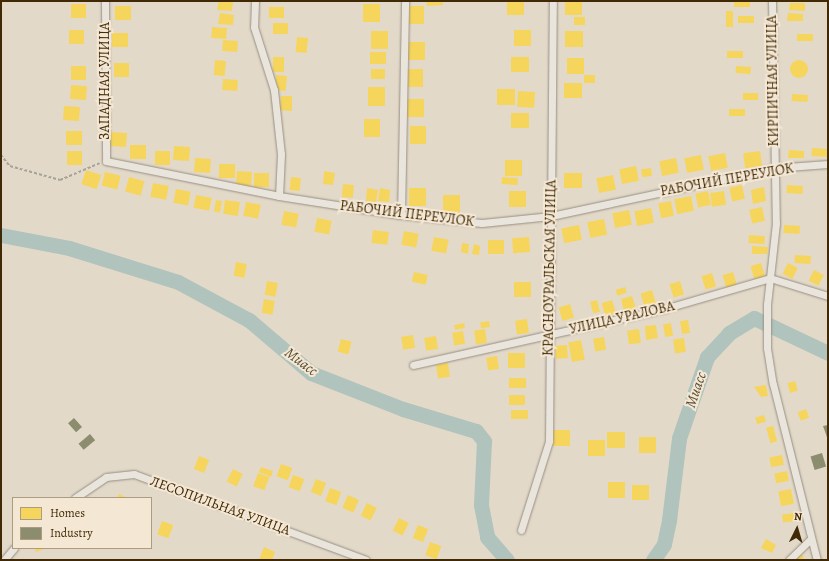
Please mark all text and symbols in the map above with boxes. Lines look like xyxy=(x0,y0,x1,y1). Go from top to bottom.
street label: КИРПИЧНАЯ УЛИЦА xyxy=(763,15,783,147)
street label: ЗАПАДНАЯ УЛИЦА xyxy=(97,22,113,140)
street label: РАБОЧИЙ ПЕРЕУЛОК xyxy=(659,160,795,200)
street label: КРАСНОУРАЛЬСКАЯ УЛИЦА xyxy=(540,180,560,356)
street label: РАБОЧИЙ ПЕРЕУЛОК xyxy=(339,197,475,231)
street label: УЛИЦА УРАЛОВА xyxy=(568,298,676,338)
water label: Миасс xyxy=(281,344,321,380)
water label: Миасс xyxy=(682,370,710,410)
street label: ЛЕСОПИЛЬНАЯ УЛИЦА xyxy=(148,473,292,539)
legend xyxy=(12,497,152,549)
text: Homes xyxy=(50,505,85,521)
north arrow xyxy=(777,509,817,549)
text: N xyxy=(793,509,803,524)
text: Industry xyxy=(50,525,93,541)

